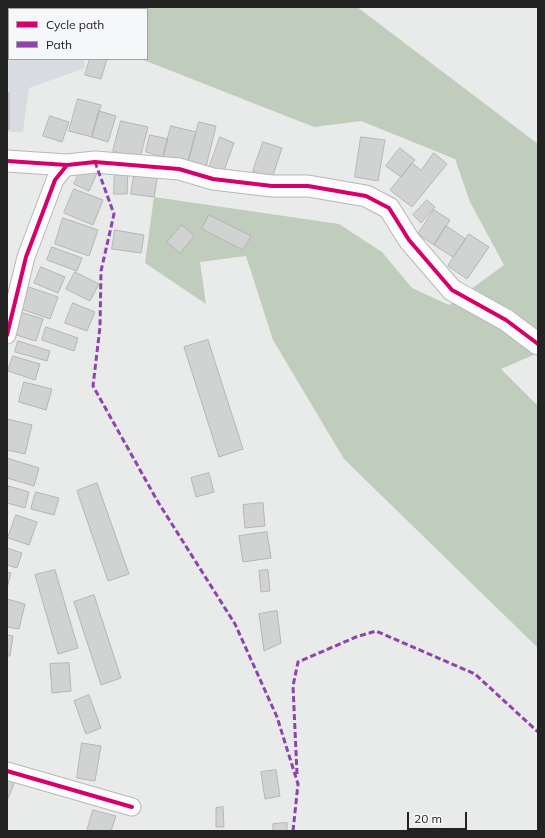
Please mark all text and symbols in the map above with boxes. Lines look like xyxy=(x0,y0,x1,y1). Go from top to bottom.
legend xyxy=(8,8,148,60)
text: Cycle path xyxy=(46,17,104,32)
text: Path xyxy=(46,37,72,52)
scale bar xyxy=(409,804,469,830)
text: 20 m xyxy=(414,811,442,826)

